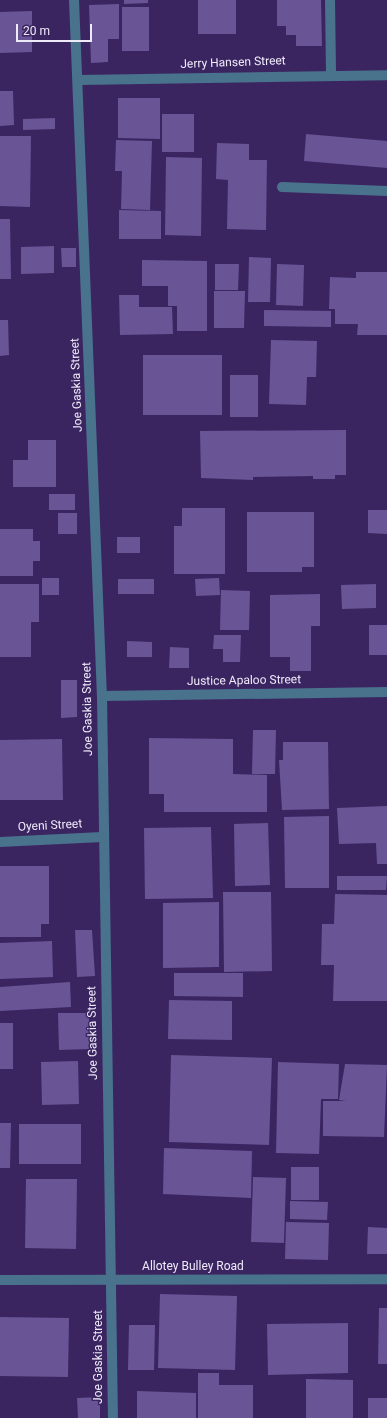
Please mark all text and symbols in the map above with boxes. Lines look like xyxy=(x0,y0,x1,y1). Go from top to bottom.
scale bar xyxy=(18,16,94,42)
text: 20 m xyxy=(23,24,50,38)
street label: Jerry Hansen Street xyxy=(180,54,286,72)
street label: Joe Gaskia Street xyxy=(68,338,86,432)
street label: Joe Gaskia Street xyxy=(80,662,96,756)
street label: Justice Apaloo Street xyxy=(187,673,301,689)
street label: Oyeni Street xyxy=(17,817,83,835)
street label: Joe Gaskia Street xyxy=(85,986,101,1080)
street label: Allotey Bulley Road xyxy=(142,1260,244,1274)
street label: Joe Gaskia Street xyxy=(92,1310,106,1404)

